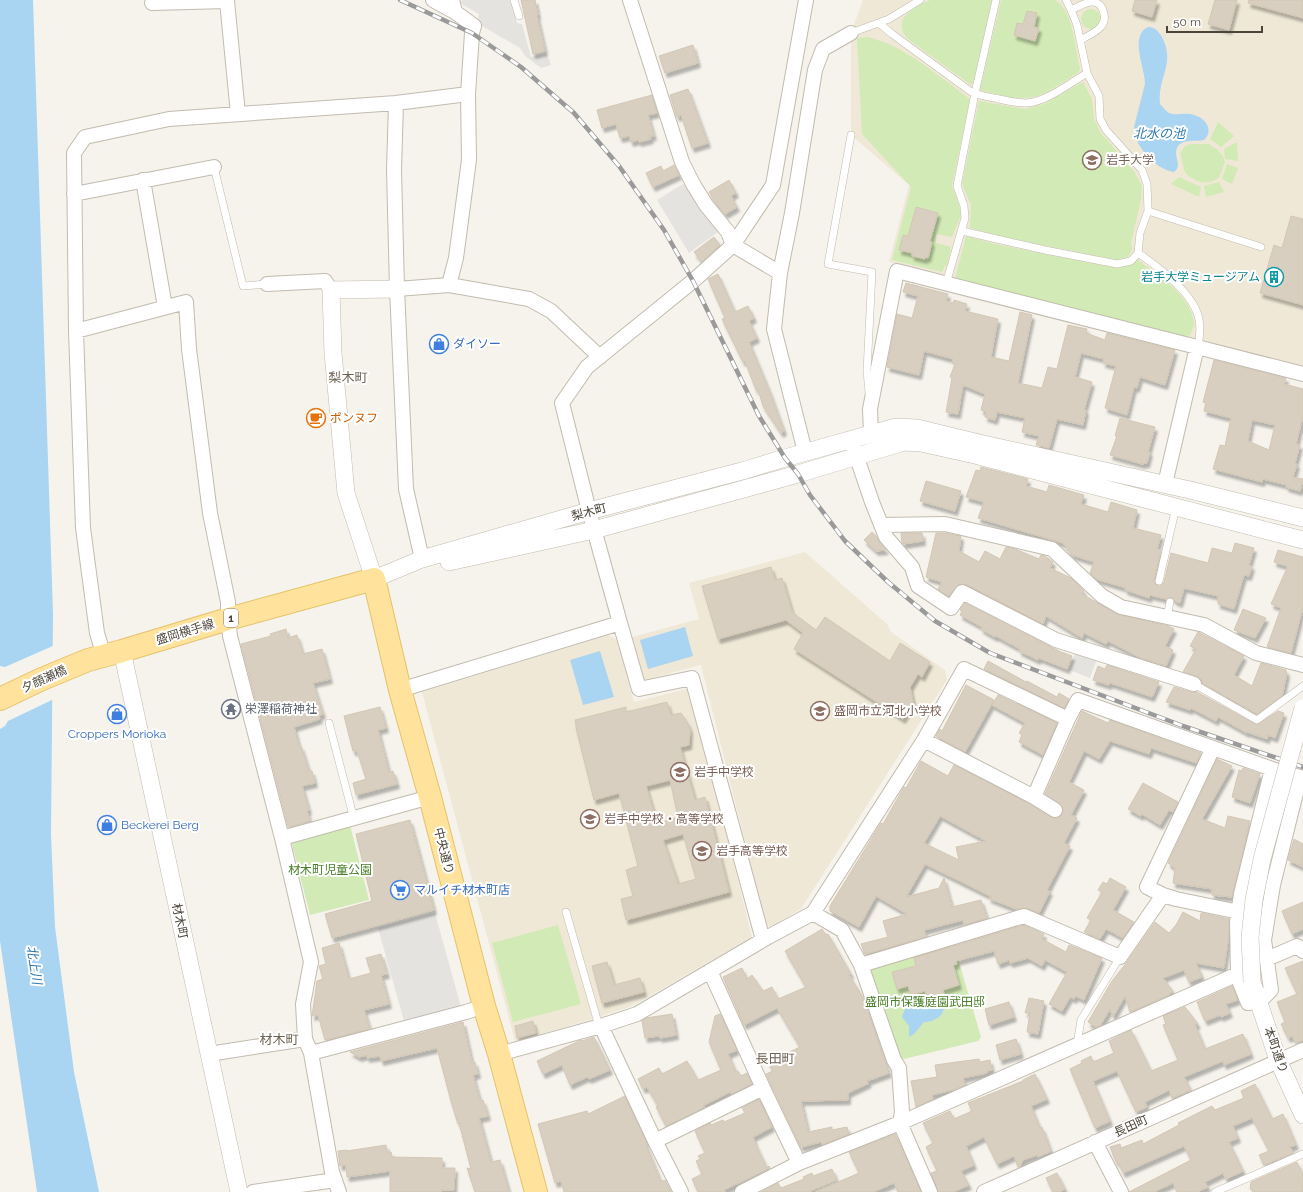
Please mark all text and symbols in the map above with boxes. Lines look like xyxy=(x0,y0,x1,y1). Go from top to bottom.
scale bar xyxy=(1167,8,1262,34)
text: 50 m xyxy=(1173,15,1201,29)
water label: 北水の池 xyxy=(1133,126,1187,141)
school or university icon: 岩手大学 xyxy=(1081,149,1103,171)
place label: 岩手大学 xyxy=(1106,153,1154,167)
building icon: 岩手大学ミュージアム xyxy=(1263,266,1285,288)
place label: 岩手大学ミュージアム xyxy=(1141,270,1260,284)
shop icon: ダイソー xyxy=(428,333,450,355)
place label: ダイソー xyxy=(453,337,501,351)
district label: 梨木町 xyxy=(328,370,368,385)
cafe icon: ポンヌフ xyxy=(305,407,327,429)
place label: ポンヌフ xyxy=(330,411,378,425)
street label: 梨木町 xyxy=(570,501,608,523)
road number: 1 xyxy=(224,609,238,627)
street label: 盛岡横手線 xyxy=(154,617,216,647)
street label: 夕顔瀬橋 xyxy=(19,663,69,695)
temple icon: 栄澤稲荷神社 xyxy=(220,698,242,720)
school or university icon: 盛岡市立河北小学校 xyxy=(809,700,831,722)
place label: 栄澤稲荷神社 xyxy=(245,702,317,716)
shop icon: Croppers Morioka xyxy=(106,703,128,725)
place label: 盛岡市立河北小学校 xyxy=(834,704,942,718)
place label: Croppers Morioka xyxy=(68,727,166,741)
school or university icon: 岩手中学校 xyxy=(669,761,691,783)
place label: 岩手中学校 xyxy=(694,765,754,779)
school or university icon: 岩手中学校・高等学校 xyxy=(579,808,601,830)
place label: 岩手中学校・高等学校 xyxy=(604,812,724,826)
shop icon: Beckerei Berg xyxy=(96,814,118,836)
place label: Beckerei Berg xyxy=(121,818,199,832)
street label: 中央通り xyxy=(431,826,457,876)
school or university icon: 岩手高等学校 xyxy=(691,840,713,862)
place label: 岩手高等学校 xyxy=(716,844,788,858)
park label: 材木町児童公園 xyxy=(288,863,372,877)
supermarket icon: マルイチ材木町店 xyxy=(389,879,411,901)
place label: マルイチ材木町店 xyxy=(414,883,510,897)
street label: 材木町 xyxy=(169,902,191,940)
water label: 北上川 xyxy=(24,945,45,987)
park label: 盛岡市保護庭園武田邸 xyxy=(865,995,985,1009)
street label: 本町通り xyxy=(1261,1025,1291,1075)
district label: 材木町 xyxy=(259,1032,299,1047)
district label: 長田町 xyxy=(755,1051,795,1066)
street label: 長田町 xyxy=(1112,1112,1150,1140)

